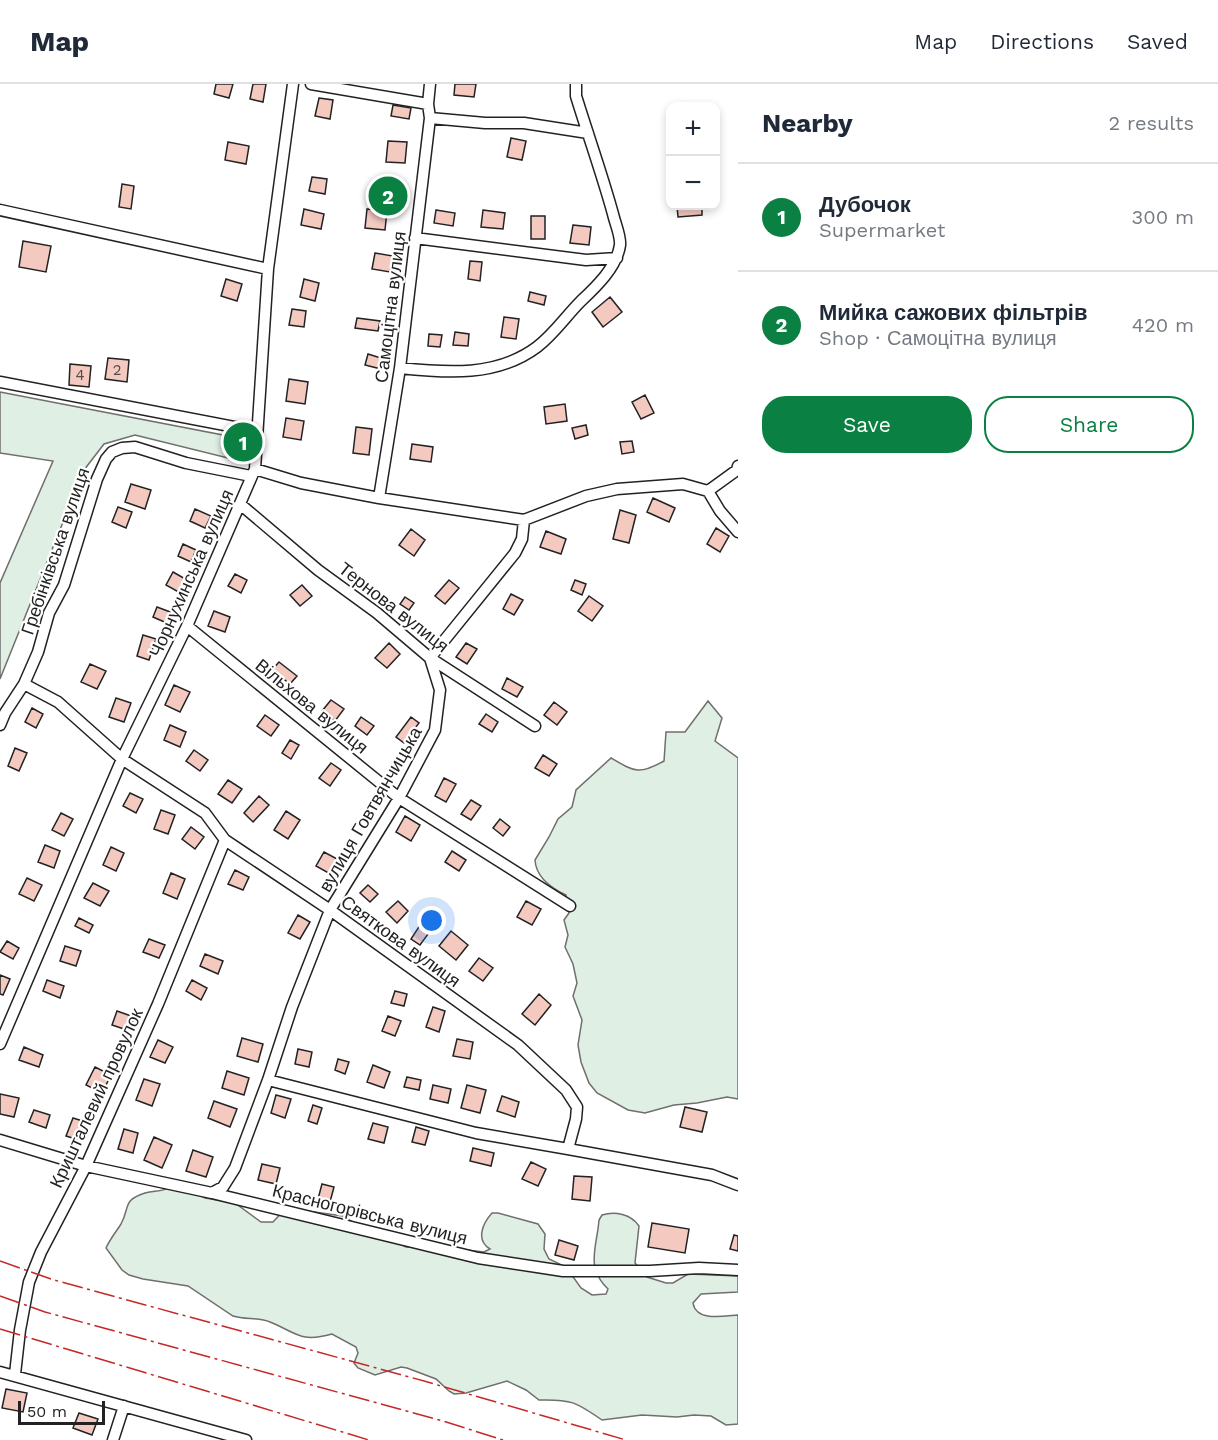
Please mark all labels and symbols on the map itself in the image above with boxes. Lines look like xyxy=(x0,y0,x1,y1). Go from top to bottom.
pin: 2 xyxy=(368,174,408,218)
street label: Самоцітна вулиця xyxy=(370,230,410,384)
house number: 2 xyxy=(113,361,121,379)
house number: 4 xyxy=(75,366,85,384)
pin: 1 xyxy=(224,420,262,464)
street label: Гребінківська вулиця xyxy=(17,465,93,637)
street label: Чорнухинська вулиця xyxy=(145,486,237,660)
street label: Тернова вулиця xyxy=(335,558,453,656)
street label: Вільхова вулиця xyxy=(252,654,372,758)
street label: вулиця Говтвянчицька xyxy=(314,722,426,895)
street label: Святкова вулиця xyxy=(337,891,465,991)
your location xyxy=(417,906,446,935)
street label: Кришталевий провулок xyxy=(45,1005,147,1191)
street label: Красногорівська вулиця xyxy=(270,1180,470,1248)
scale bar xyxy=(18,1398,105,1426)

